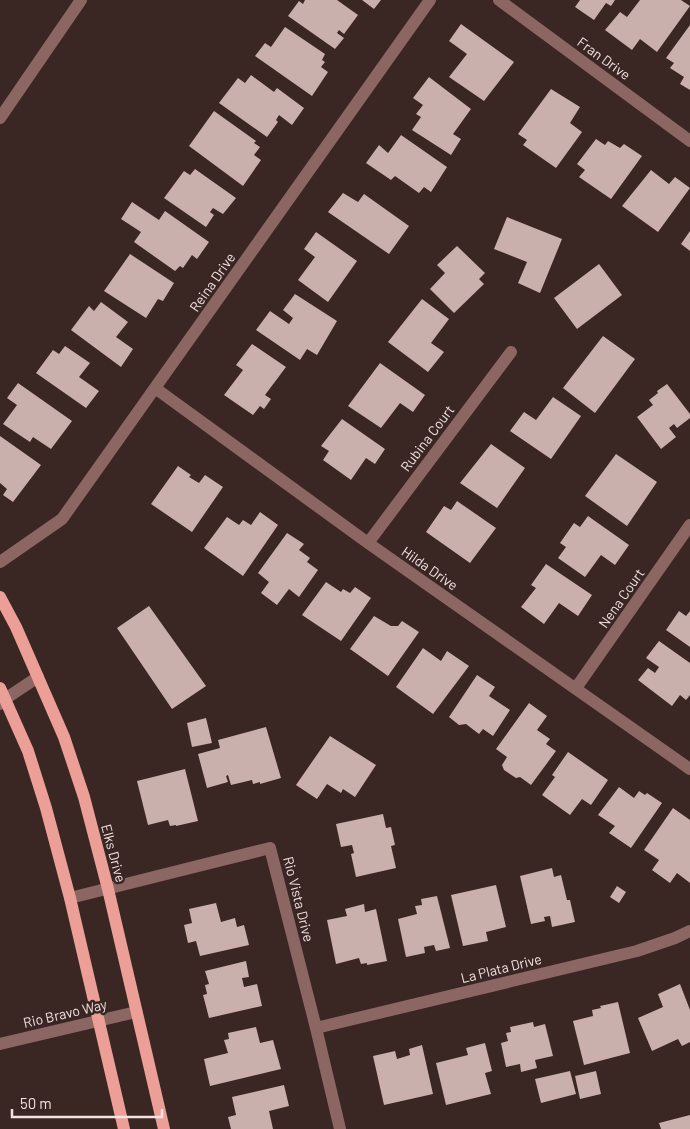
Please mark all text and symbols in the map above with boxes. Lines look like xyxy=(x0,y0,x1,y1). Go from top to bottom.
street label: Fran Drive xyxy=(574,33,634,83)
street label: Reina Drive xyxy=(185,249,239,315)
street label: Rubina Court xyxy=(397,401,457,475)
street label: Hilda Drive xyxy=(399,542,461,594)
street label: Nena Court xyxy=(594,565,648,631)
street label: Elks Drive xyxy=(98,822,130,884)
street label: Rio Vista Drive xyxy=(280,855,318,943)
street label: La Plata Drive xyxy=(459,950,543,986)
street label: Rio Bravo Way xyxy=(21,995,109,1031)
scale bar xyxy=(12,1086,162,1118)
text: 50 m xyxy=(20,1094,52,1112)

